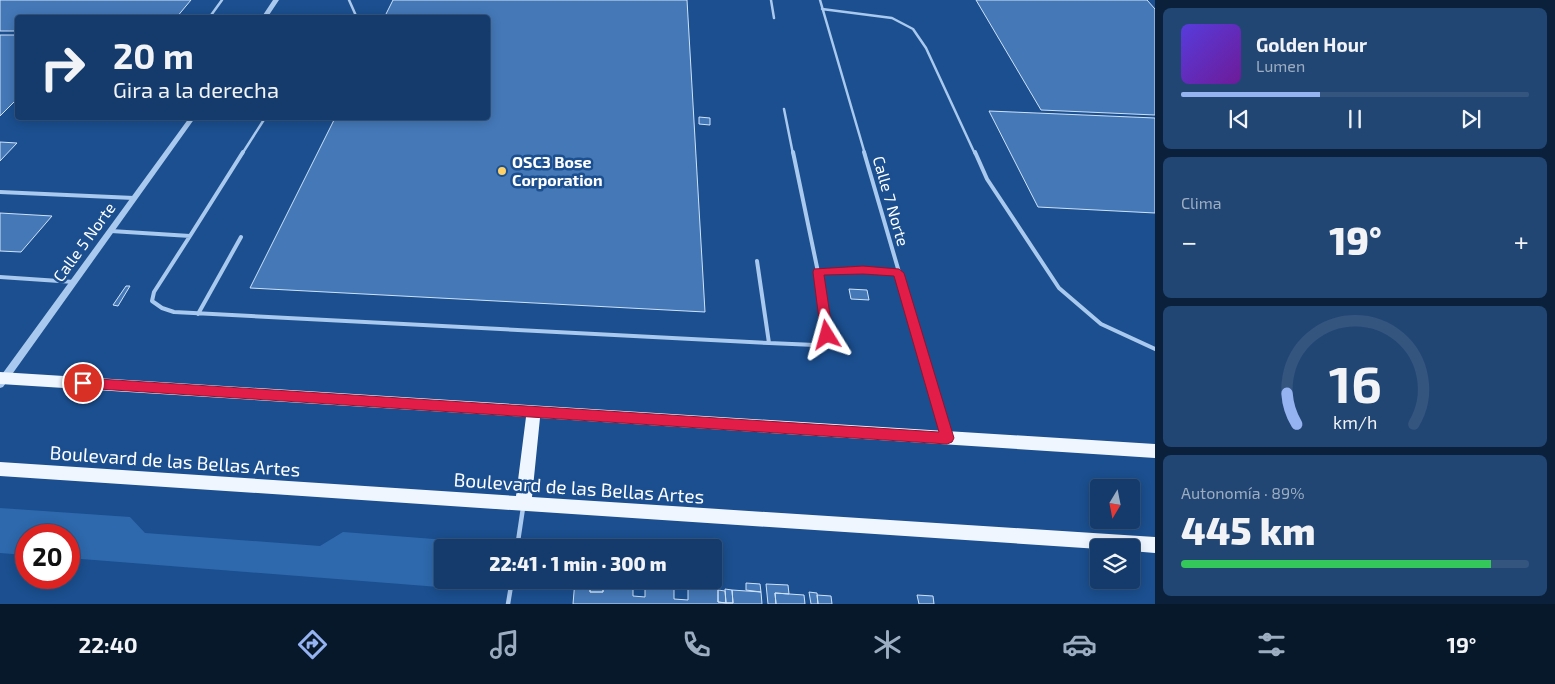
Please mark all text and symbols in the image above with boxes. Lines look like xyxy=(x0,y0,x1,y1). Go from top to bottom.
text: Golden Hour xyxy=(1256,33,1367,56)
text: 20 m xyxy=(113,34,194,76)
icon: right xyxy=(30,35,95,100)
text: Lumen xyxy=(1256,56,1305,75)
text: Gira a la derecha xyxy=(113,76,279,102)
icon: previous xyxy=(1225,105,1253,133)
icon: pause xyxy=(1341,105,1369,133)
icon: next xyxy=(1457,105,1485,133)
place label: OSC3 Bose Corporation xyxy=(512,152,603,189)
street label: Calle 7 Norte xyxy=(870,154,913,248)
marker: OSC3 Bose Corporation xyxy=(496,165,508,177)
text: Clima xyxy=(1181,193,1222,212)
street label: Calle 5 Norte xyxy=(49,198,119,285)
text: 19° xyxy=(1329,217,1382,263)
text: − xyxy=(1181,224,1197,258)
text: + xyxy=(1514,224,1529,258)
position arrow xyxy=(800,308,852,360)
text: 16 xyxy=(1328,351,1382,413)
pin xyxy=(62,362,104,404)
icon: arrive xyxy=(69,369,97,397)
text: km/h xyxy=(1333,411,1377,433)
street label: Boulevard de las Bellas Artes xyxy=(49,440,301,481)
street label: Boulevard de las Bellas Artes xyxy=(453,467,705,508)
north arrow xyxy=(1090,479,1140,529)
map controls xyxy=(1090,479,1140,589)
text: Autonomía · 89% xyxy=(1181,483,1305,502)
text: 445 km xyxy=(1181,507,1316,553)
speed limit sign: 20 xyxy=(15,524,80,589)
button: layers xyxy=(1090,539,1140,589)
text: 22:41 · 1 min · 300 m xyxy=(489,552,667,575)
icon: directions xyxy=(295,627,330,662)
icon: music xyxy=(487,627,522,662)
icon: phone xyxy=(679,627,714,662)
icon: climate xyxy=(870,627,905,662)
icon: car xyxy=(1062,627,1097,662)
icon: filters xyxy=(1254,627,1289,662)
text: 22:40 xyxy=(78,631,138,657)
text: 19° xyxy=(1446,631,1476,657)

